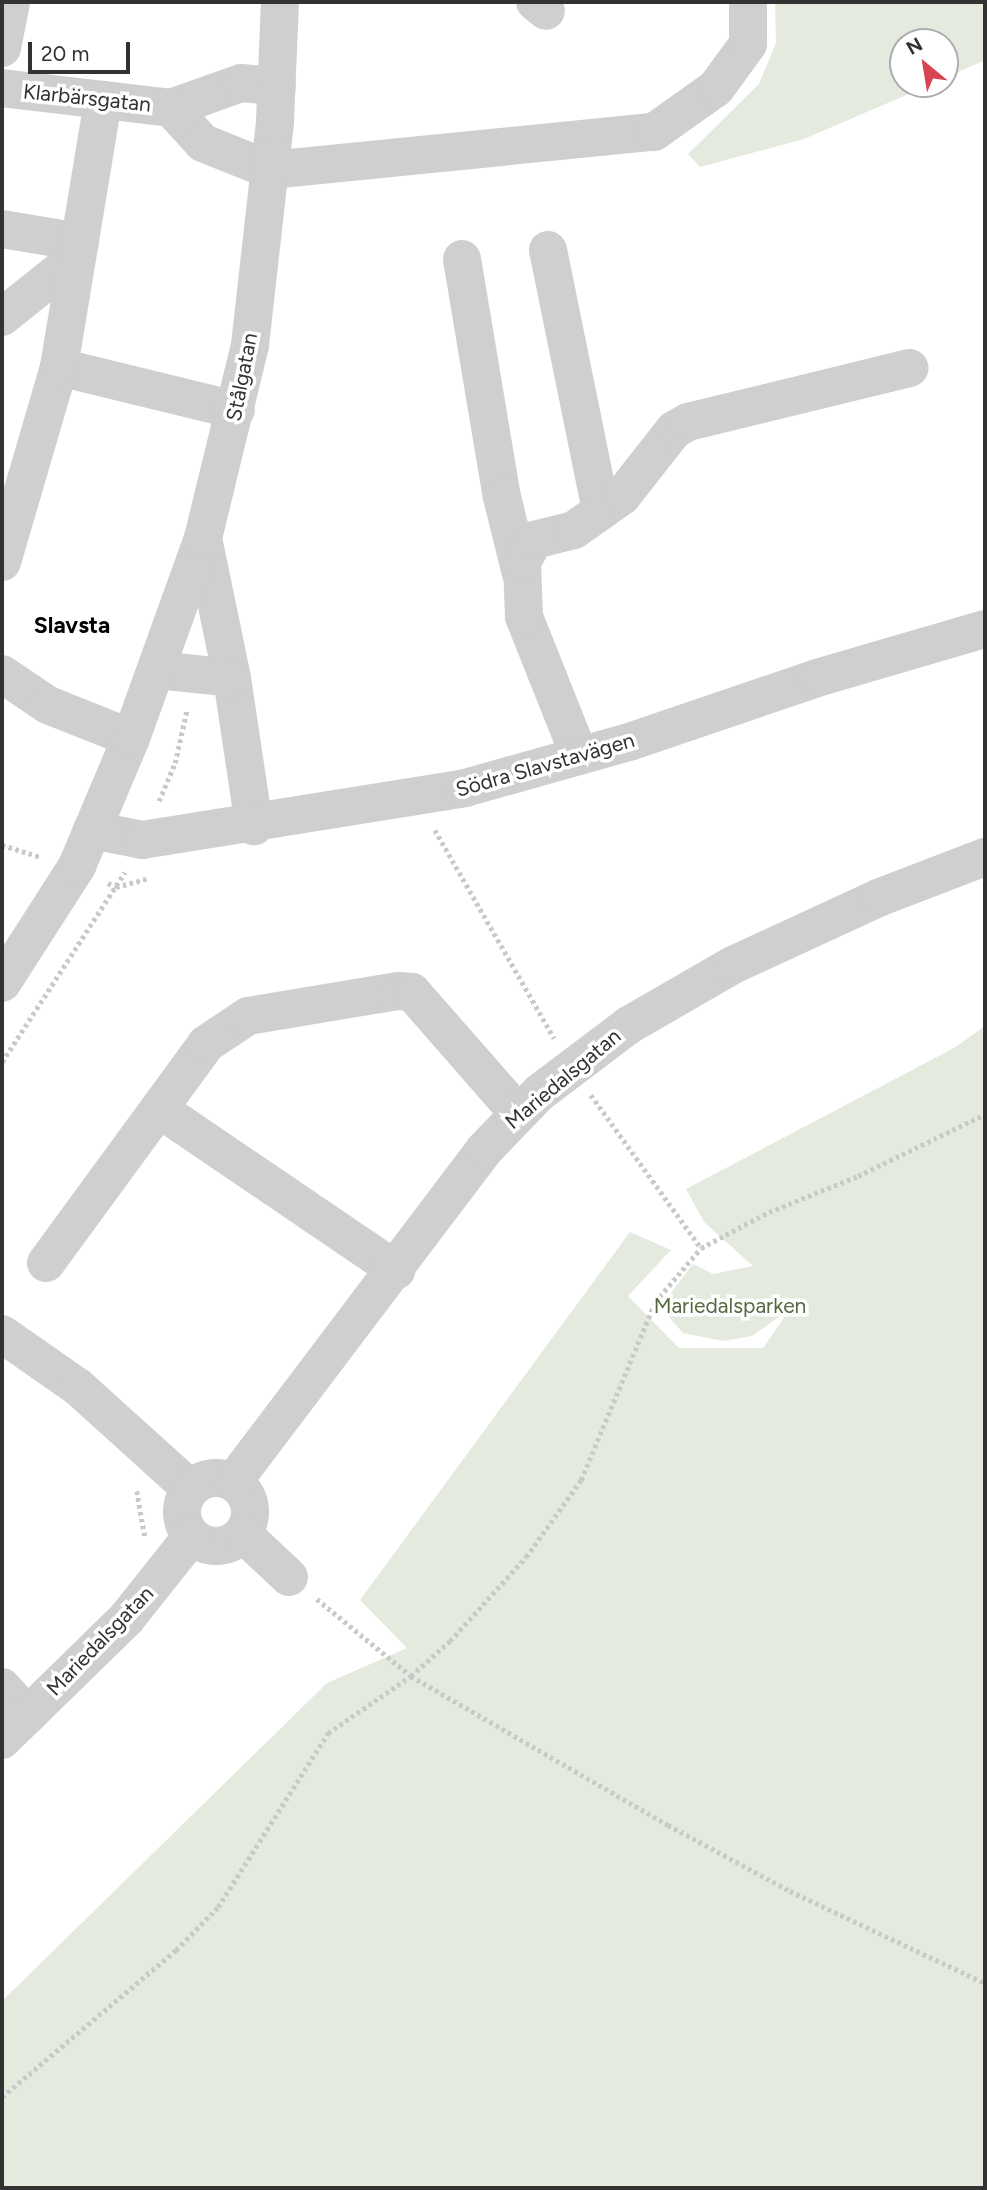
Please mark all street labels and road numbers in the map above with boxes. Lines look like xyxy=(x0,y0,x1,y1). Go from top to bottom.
street label: Klarbärsgatan xyxy=(22,79,152,117)
street label: Stålgatan xyxy=(221,331,263,423)
street label: Södra Slavstavägen xyxy=(453,727,637,803)
street label: Mariedalsgatan xyxy=(500,1023,626,1135)
street label: Mariedalsgatan xyxy=(41,1581,159,1701)

